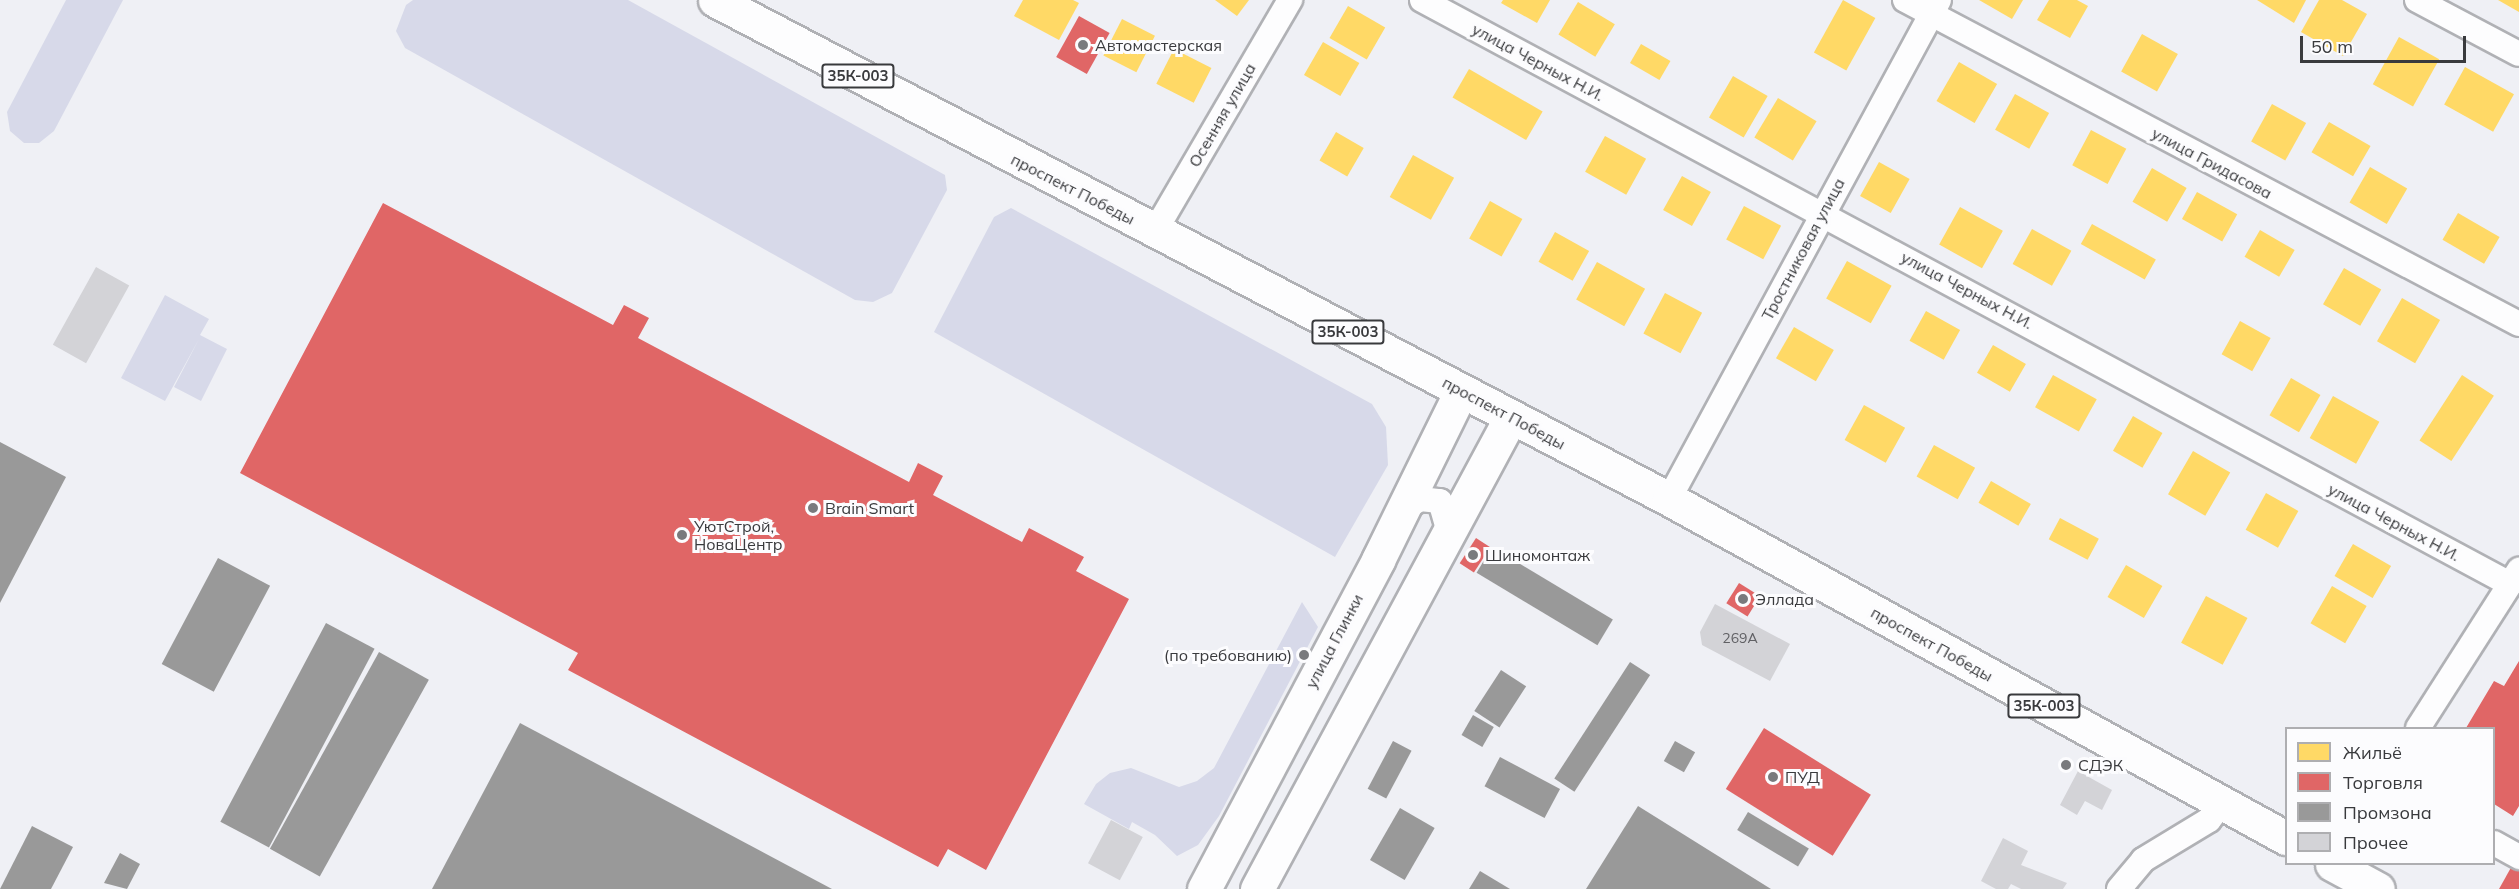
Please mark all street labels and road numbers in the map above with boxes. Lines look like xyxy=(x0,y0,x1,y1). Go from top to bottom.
street label: улица Черных Н.И. xyxy=(1469,19,1607,105)
street label: Осенняя улица xyxy=(1184,60,1260,170)
road number: 35К-003 xyxy=(820,64,896,88)
street label: улица Гридасова xyxy=(2149,123,2275,203)
street label: проспект Победы xyxy=(1008,149,1138,229)
street label: Тростниковая улица xyxy=(1757,175,1849,323)
street label: улица Черных Н.И. xyxy=(1898,247,2036,333)
road number: 35К-003 xyxy=(1310,320,1386,344)
street label: проспект Победы xyxy=(1439,372,1569,454)
street label: улица Черных Н.И. xyxy=(2325,479,2463,565)
street label: улица Глинки xyxy=(1301,591,1367,691)
street label: проспект Победы xyxy=(1868,603,1996,685)
road number: 35К-003 xyxy=(2006,694,2082,718)

